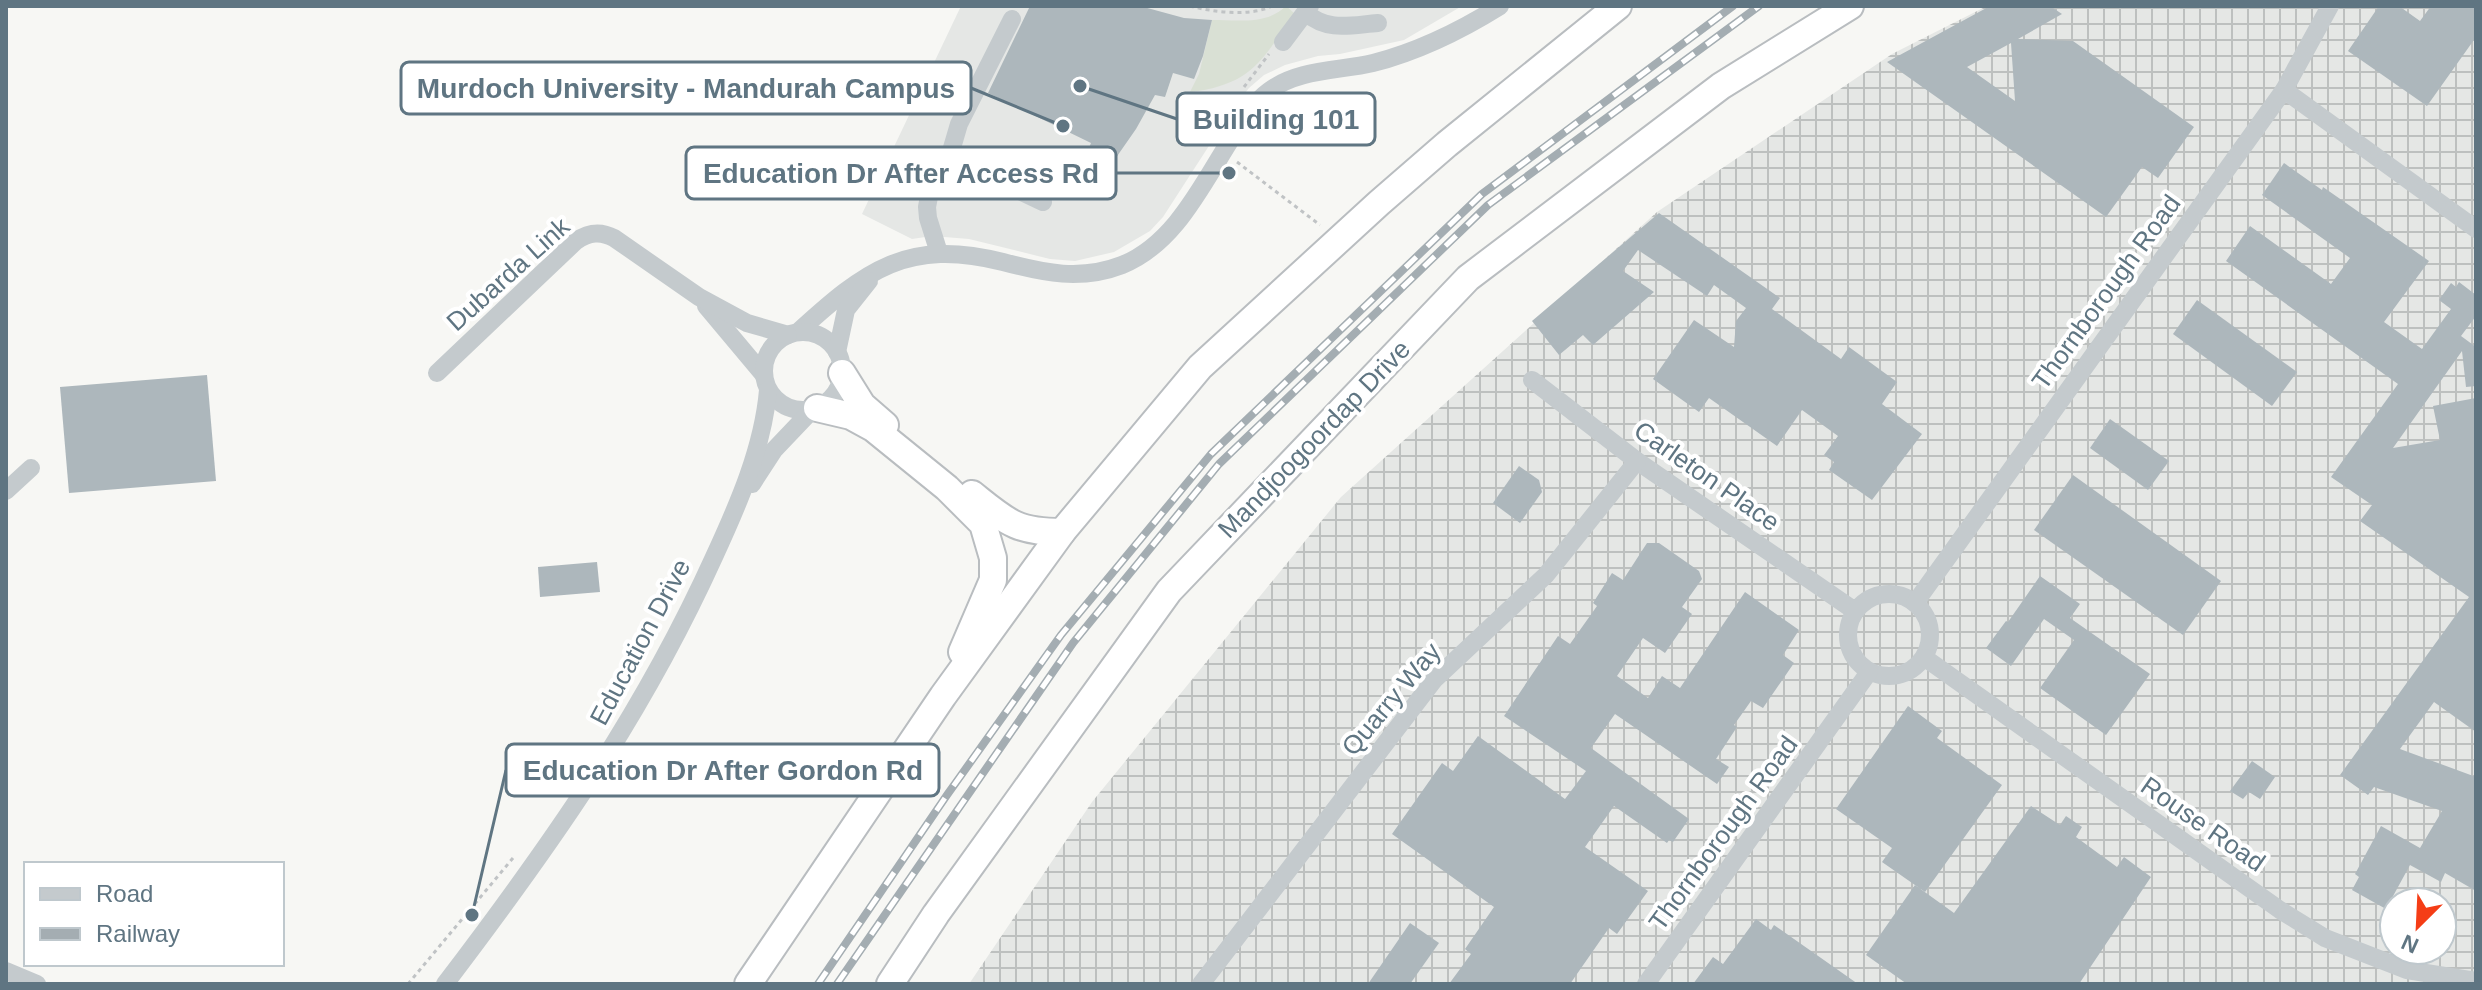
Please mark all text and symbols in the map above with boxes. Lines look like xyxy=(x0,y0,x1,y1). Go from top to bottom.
callout: Murdoch University - Mandurah Campus xyxy=(401,62,971,114)
text: Murdoch University - Mandurah Campus xyxy=(417,73,955,104)
callout: Building 101 xyxy=(1177,93,1375,145)
text: Building 101 xyxy=(1193,104,1359,135)
callout: Education Dr After Access Rd xyxy=(686,147,1116,199)
text: Education Dr After Access Rd xyxy=(703,158,1099,189)
street label: Thornborough Road xyxy=(2025,189,2187,395)
street label: Dubarda Link xyxy=(440,210,576,337)
street label: Mandjoogoordap Drive xyxy=(1212,334,1416,544)
street label: Carleton Place xyxy=(1629,415,1785,537)
street label: Education Drive xyxy=(584,554,696,730)
street label: Quarry Way xyxy=(1335,637,1447,761)
street label: Thornborough Road xyxy=(1642,730,1804,936)
callout: Education Dr After Gordon Rd xyxy=(506,744,939,796)
text: Education Dr After Gordon Rd xyxy=(523,755,923,786)
street label: Rouse Road xyxy=(2135,770,2271,878)
legend xyxy=(24,862,284,966)
text: Road xyxy=(96,880,153,907)
north arrow xyxy=(2378,886,2458,966)
text: Railway xyxy=(96,920,180,947)
text: N xyxy=(2398,929,2422,958)

